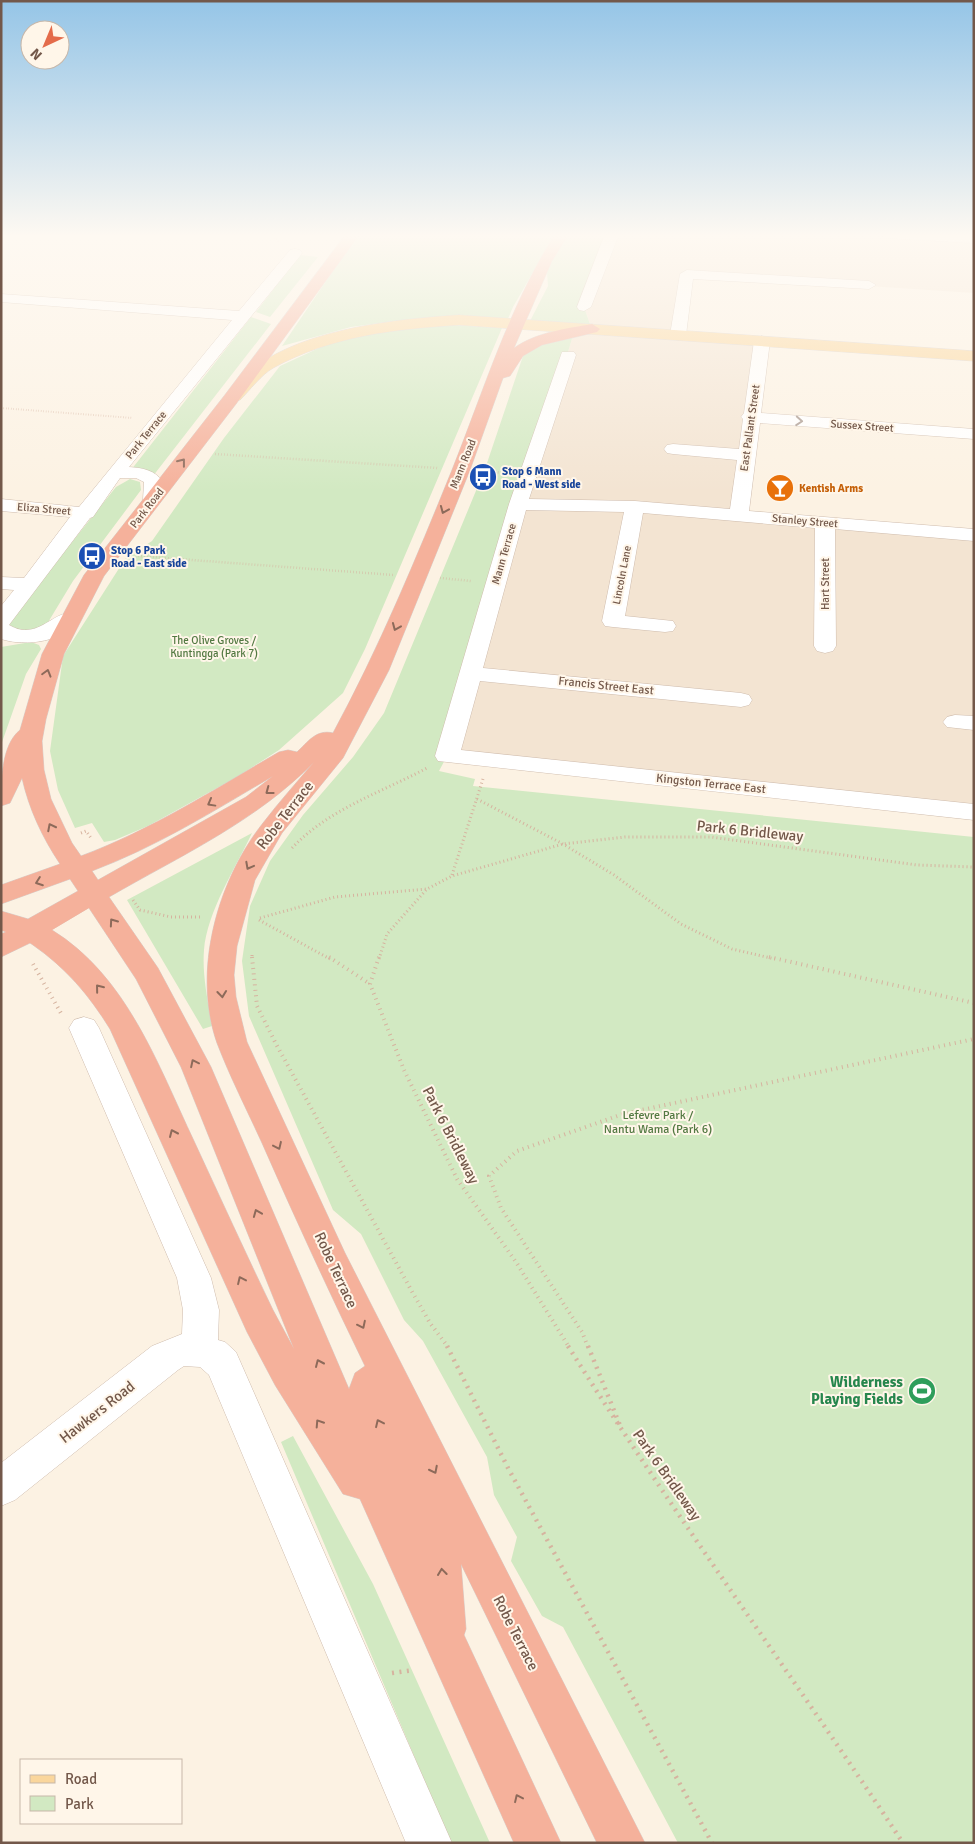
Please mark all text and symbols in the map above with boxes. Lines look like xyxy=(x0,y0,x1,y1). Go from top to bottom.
north arrow xyxy=(20,20,70,70)
text: N xyxy=(27,44,46,63)
street label: East Pallant Street xyxy=(737,384,763,472)
street label: Park Terrace xyxy=(123,408,169,462)
one-way arrow xyxy=(795,415,803,426)
street label: Sussex Street xyxy=(830,417,894,435)
street label: Mann Road xyxy=(447,437,479,491)
one-way arrow xyxy=(177,459,185,468)
bus stop icon: Stop 6 Mann Road - West side xyxy=(468,462,498,492)
place label: Stop 6 Mann Road - West side xyxy=(502,465,581,491)
bar icon: Kentish Arms xyxy=(765,473,795,503)
place label: Kentish Arms xyxy=(799,482,863,495)
street label: Park Road xyxy=(127,485,167,531)
street label: Eliza Street xyxy=(17,500,72,518)
one-way arrow xyxy=(440,505,451,514)
street label: Stanley Street xyxy=(771,512,839,530)
street label: Mann Terrace xyxy=(489,522,519,586)
bus stop icon: Stop 6 Park Road - East side xyxy=(77,541,107,571)
place label: Stop 6 Park Road - East side xyxy=(111,544,187,570)
street label: Lincoln Lane xyxy=(610,544,634,606)
street label: Hart Street xyxy=(819,558,832,610)
one-way arrow xyxy=(392,622,402,630)
park label: The Olive Groves / Kuntingga (Park 7) xyxy=(170,634,258,660)
one-way arrow xyxy=(42,669,52,677)
street label: Francis Street East xyxy=(557,674,655,698)
street label: Kingston Terrace East xyxy=(655,771,767,797)
street label: Robe Terrace xyxy=(253,777,317,853)
one-way arrow xyxy=(266,786,275,794)
one-way arrow xyxy=(207,796,216,806)
street label: Park 6 Bridleway xyxy=(696,816,804,846)
one-way arrow xyxy=(47,823,57,832)
one-way arrow xyxy=(245,861,255,870)
one-way arrow xyxy=(35,876,44,886)
one-way arrow xyxy=(110,918,119,928)
one-way arrow xyxy=(96,985,105,994)
one-way arrow xyxy=(216,991,227,999)
one-way arrow xyxy=(190,1059,200,1068)
street label: Park 6 Bridleway xyxy=(419,1083,483,1187)
park label: Lefevre Park / Nantu Wama (Park 6) xyxy=(604,1108,712,1137)
one-way arrow xyxy=(169,1129,180,1138)
one-way arrow xyxy=(271,1141,282,1150)
one-way arrow xyxy=(253,1209,264,1218)
street label: Robe Terrace xyxy=(311,1229,361,1311)
one-way arrow xyxy=(237,1276,247,1285)
one-way arrow xyxy=(356,1319,366,1328)
one-way arrow xyxy=(314,1359,325,1368)
place label: Wilderness Playing Fields xyxy=(811,1373,903,1408)
sports icon: Wilderness Playing Fields xyxy=(907,1376,937,1406)
street label: Hawkers Road xyxy=(56,1377,138,1447)
one-way arrow xyxy=(316,1419,325,1428)
one-way arrow xyxy=(375,1419,385,1428)
street label: Park 6 Bridleway xyxy=(629,1426,705,1524)
one-way arrow xyxy=(428,1465,438,1474)
one-way arrow xyxy=(438,1567,448,1576)
street label: Robe Terrace xyxy=(489,1592,543,1674)
legend xyxy=(20,1759,182,1824)
text: Road xyxy=(65,1770,97,1788)
one-way arrow xyxy=(514,1794,524,1803)
text: Park xyxy=(65,1795,94,1813)

